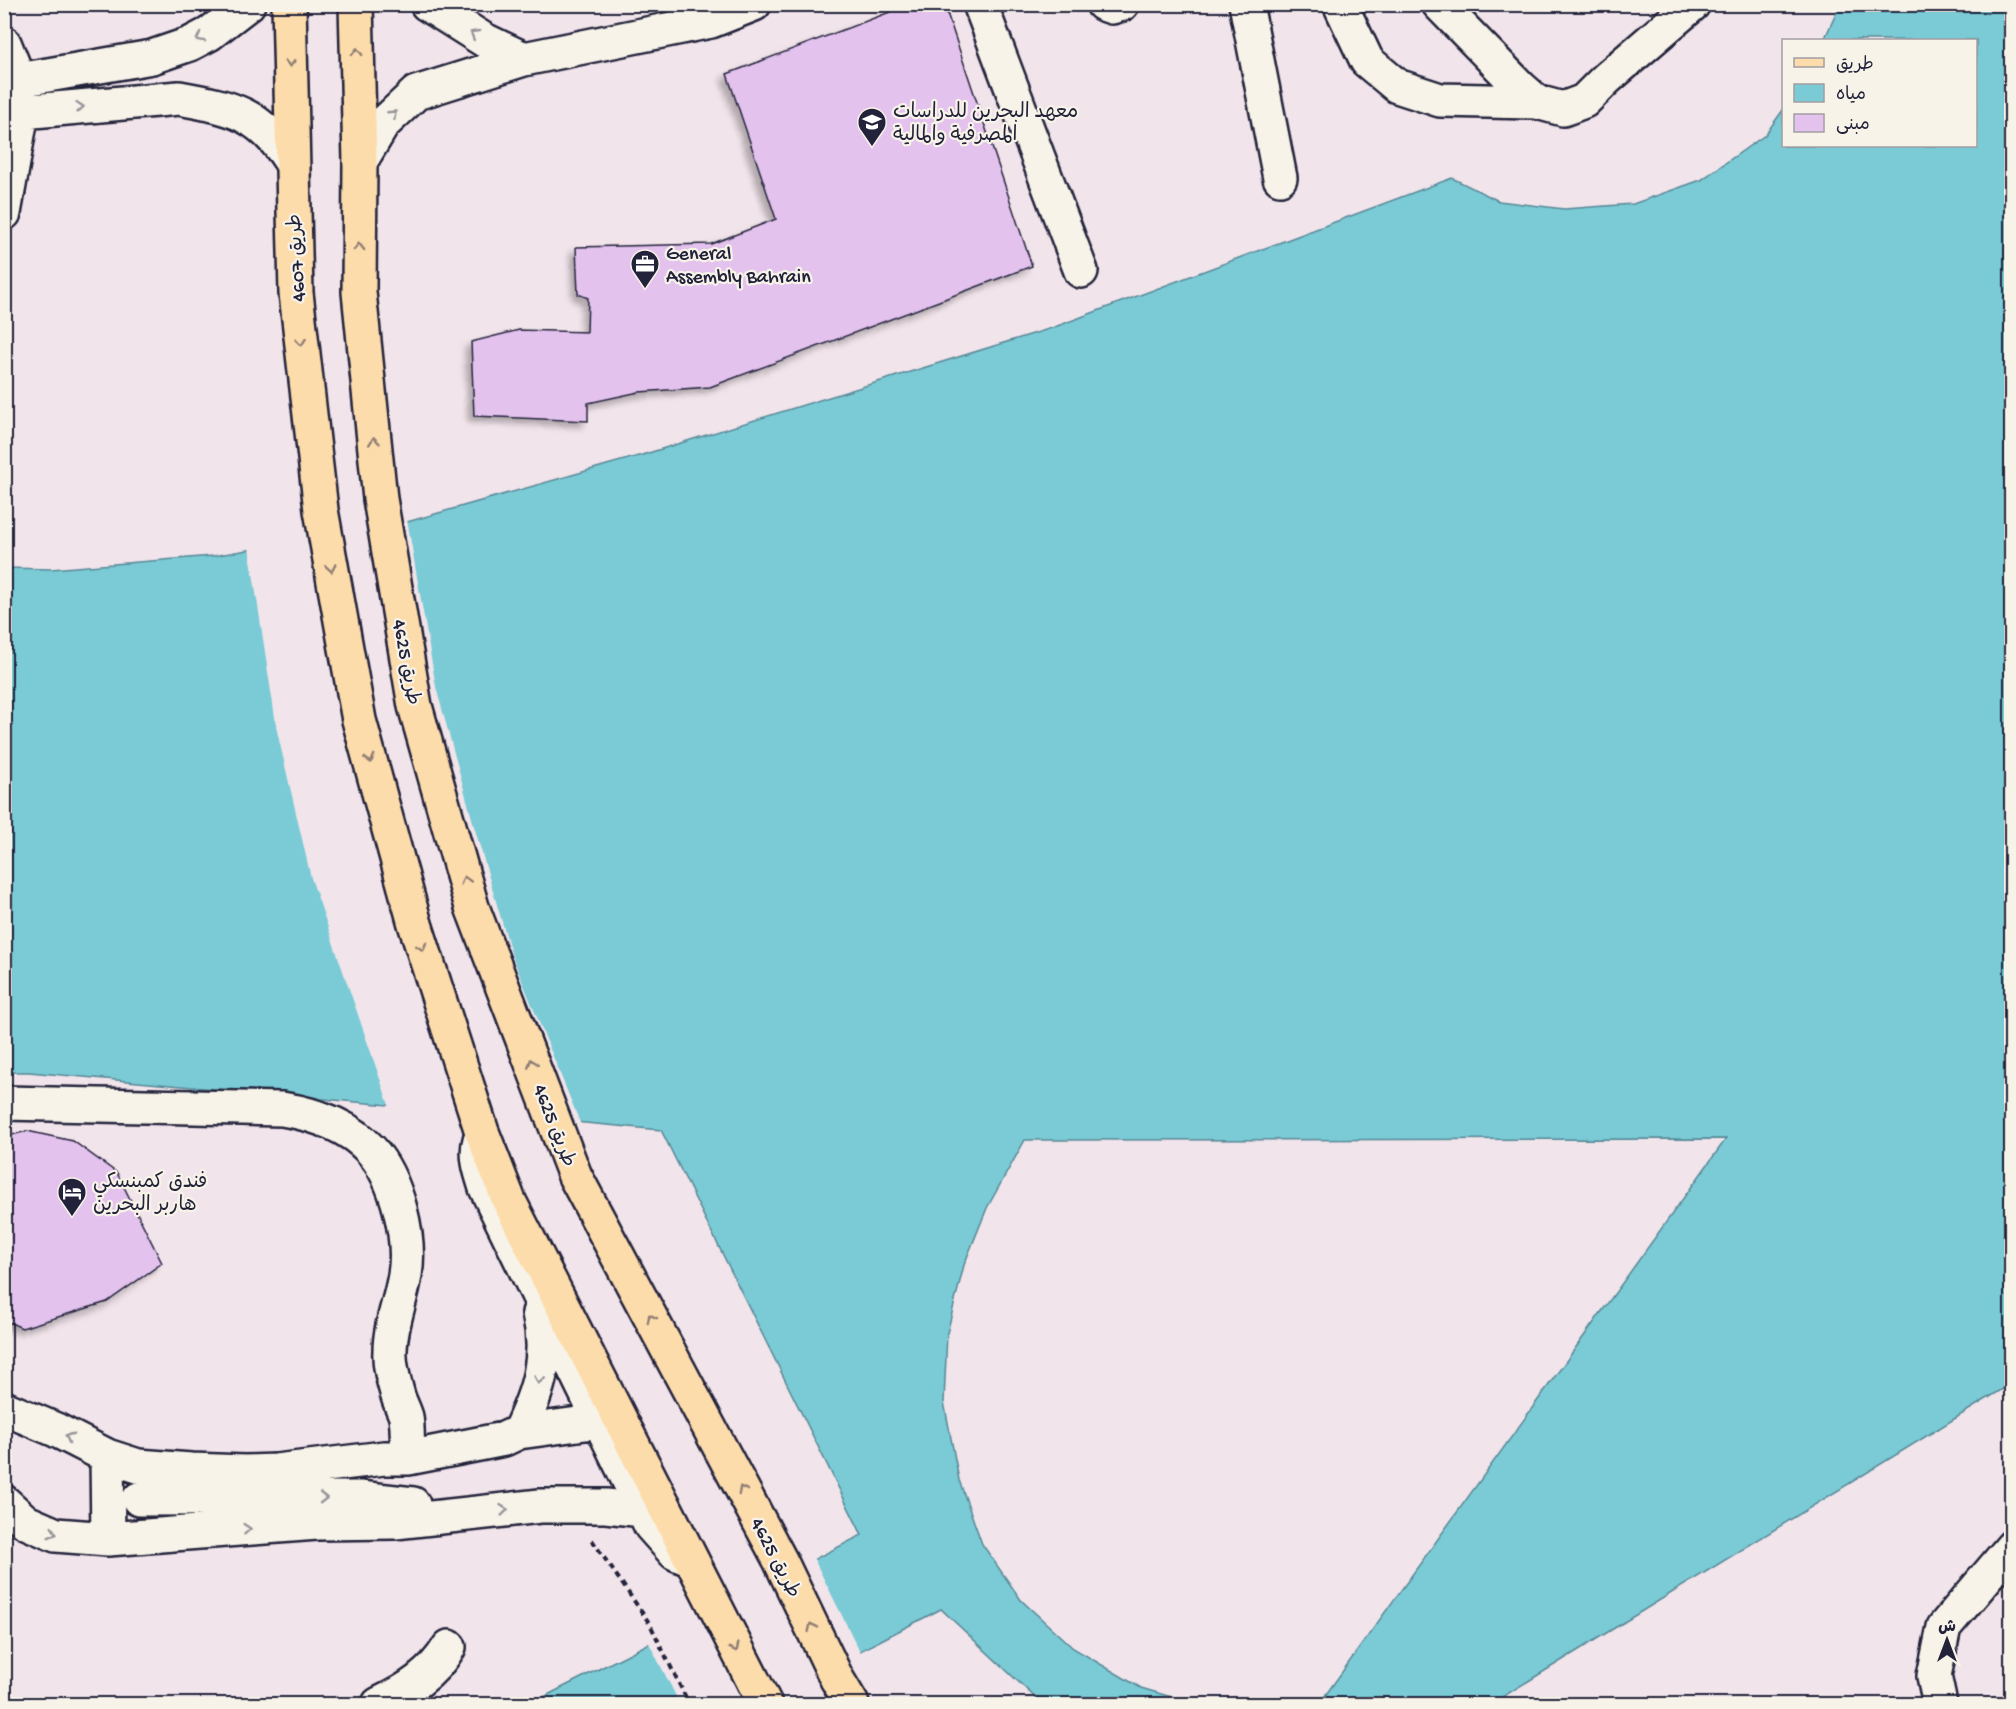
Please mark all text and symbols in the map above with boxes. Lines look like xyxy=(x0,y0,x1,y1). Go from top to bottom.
one-way arrow xyxy=(470,30,480,42)
one-way arrow xyxy=(196,31,207,42)
legend xyxy=(1782,39,1977,147)
one-way arrow xyxy=(351,47,364,56)
text: طريق xyxy=(1836,55,1874,76)
one-way arrow xyxy=(284,58,296,67)
text: مياه xyxy=(1836,85,1866,106)
one-way arrow xyxy=(76,101,85,114)
place label: معهد البحرين للدراسات المصرفية والمالية xyxy=(893,101,1078,148)
school or university icon: معهد البحرين للدراسات المصرفية والمالية xyxy=(856,106,888,148)
one-way arrow xyxy=(386,111,397,122)
text: مبنى xyxy=(1836,115,1870,136)
street label: طريق 4607 xyxy=(284,213,312,302)
one-way arrow xyxy=(353,242,365,251)
place label: General Assembly Bahrain xyxy=(666,244,811,290)
office icon: General Assembly Bahrain xyxy=(629,248,661,290)
one-way arrow xyxy=(294,337,307,346)
one-way arrow xyxy=(368,436,381,445)
one-way arrow xyxy=(325,563,337,573)
street label: طريق 4625 xyxy=(386,618,424,707)
one-way arrow xyxy=(363,753,375,764)
one-way arrow xyxy=(460,875,472,886)
one-way arrow xyxy=(415,941,427,952)
one-way arrow xyxy=(527,1058,539,1069)
street label: طريق 4625 xyxy=(526,1081,580,1171)
place label: فندق كمبنسكي هاربر البحرين xyxy=(93,1171,207,1218)
hotel icon: فندق كمبنسكي هاربر البحرين xyxy=(56,1176,88,1218)
one-way arrow xyxy=(647,1314,658,1324)
one-way arrow xyxy=(533,1375,546,1385)
one-way arrow xyxy=(65,1433,76,1444)
one-way arrow xyxy=(738,1486,749,1497)
one-way arrow xyxy=(319,1492,328,1504)
one-way arrow xyxy=(499,1504,508,1517)
street label: طريق 4625 xyxy=(744,1514,805,1602)
one-way arrow xyxy=(242,1522,251,1535)
one-way arrow xyxy=(47,1526,58,1538)
north arrow xyxy=(1917,1610,1977,1670)
text: ش xyxy=(1938,1619,1956,1638)
one-way arrow xyxy=(807,1622,819,1633)
one-way arrow xyxy=(728,1641,740,1652)

